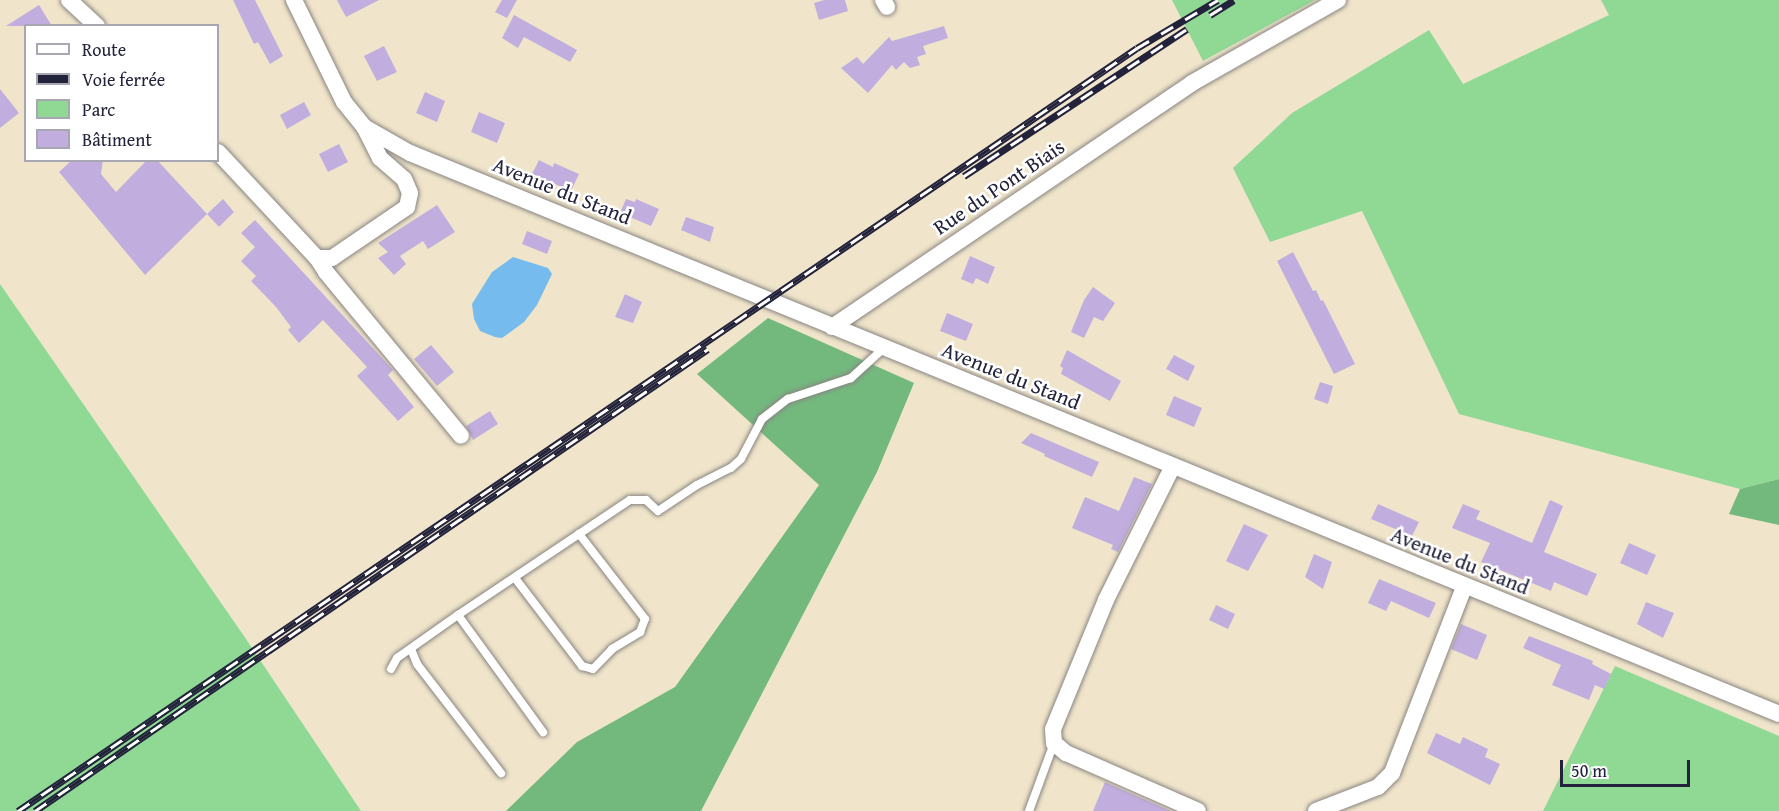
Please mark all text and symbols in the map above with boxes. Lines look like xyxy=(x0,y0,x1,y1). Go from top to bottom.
legend xyxy=(24,24,219,162)
text: Route xyxy=(82,36,126,63)
text: Voie ferrée xyxy=(82,66,165,93)
text: Parc xyxy=(82,96,115,123)
text: Bâtiment xyxy=(82,126,152,153)
street label: Rue du Pont Biais xyxy=(929,134,1069,240)
street label: Avenue du Stand xyxy=(489,152,635,230)
street label: Avenue du Stand xyxy=(938,337,1084,415)
street label: Avenue du Stand xyxy=(1387,522,1533,600)
scale bar xyxy=(1563,748,1694,786)
text: 50 m xyxy=(1571,757,1607,784)

